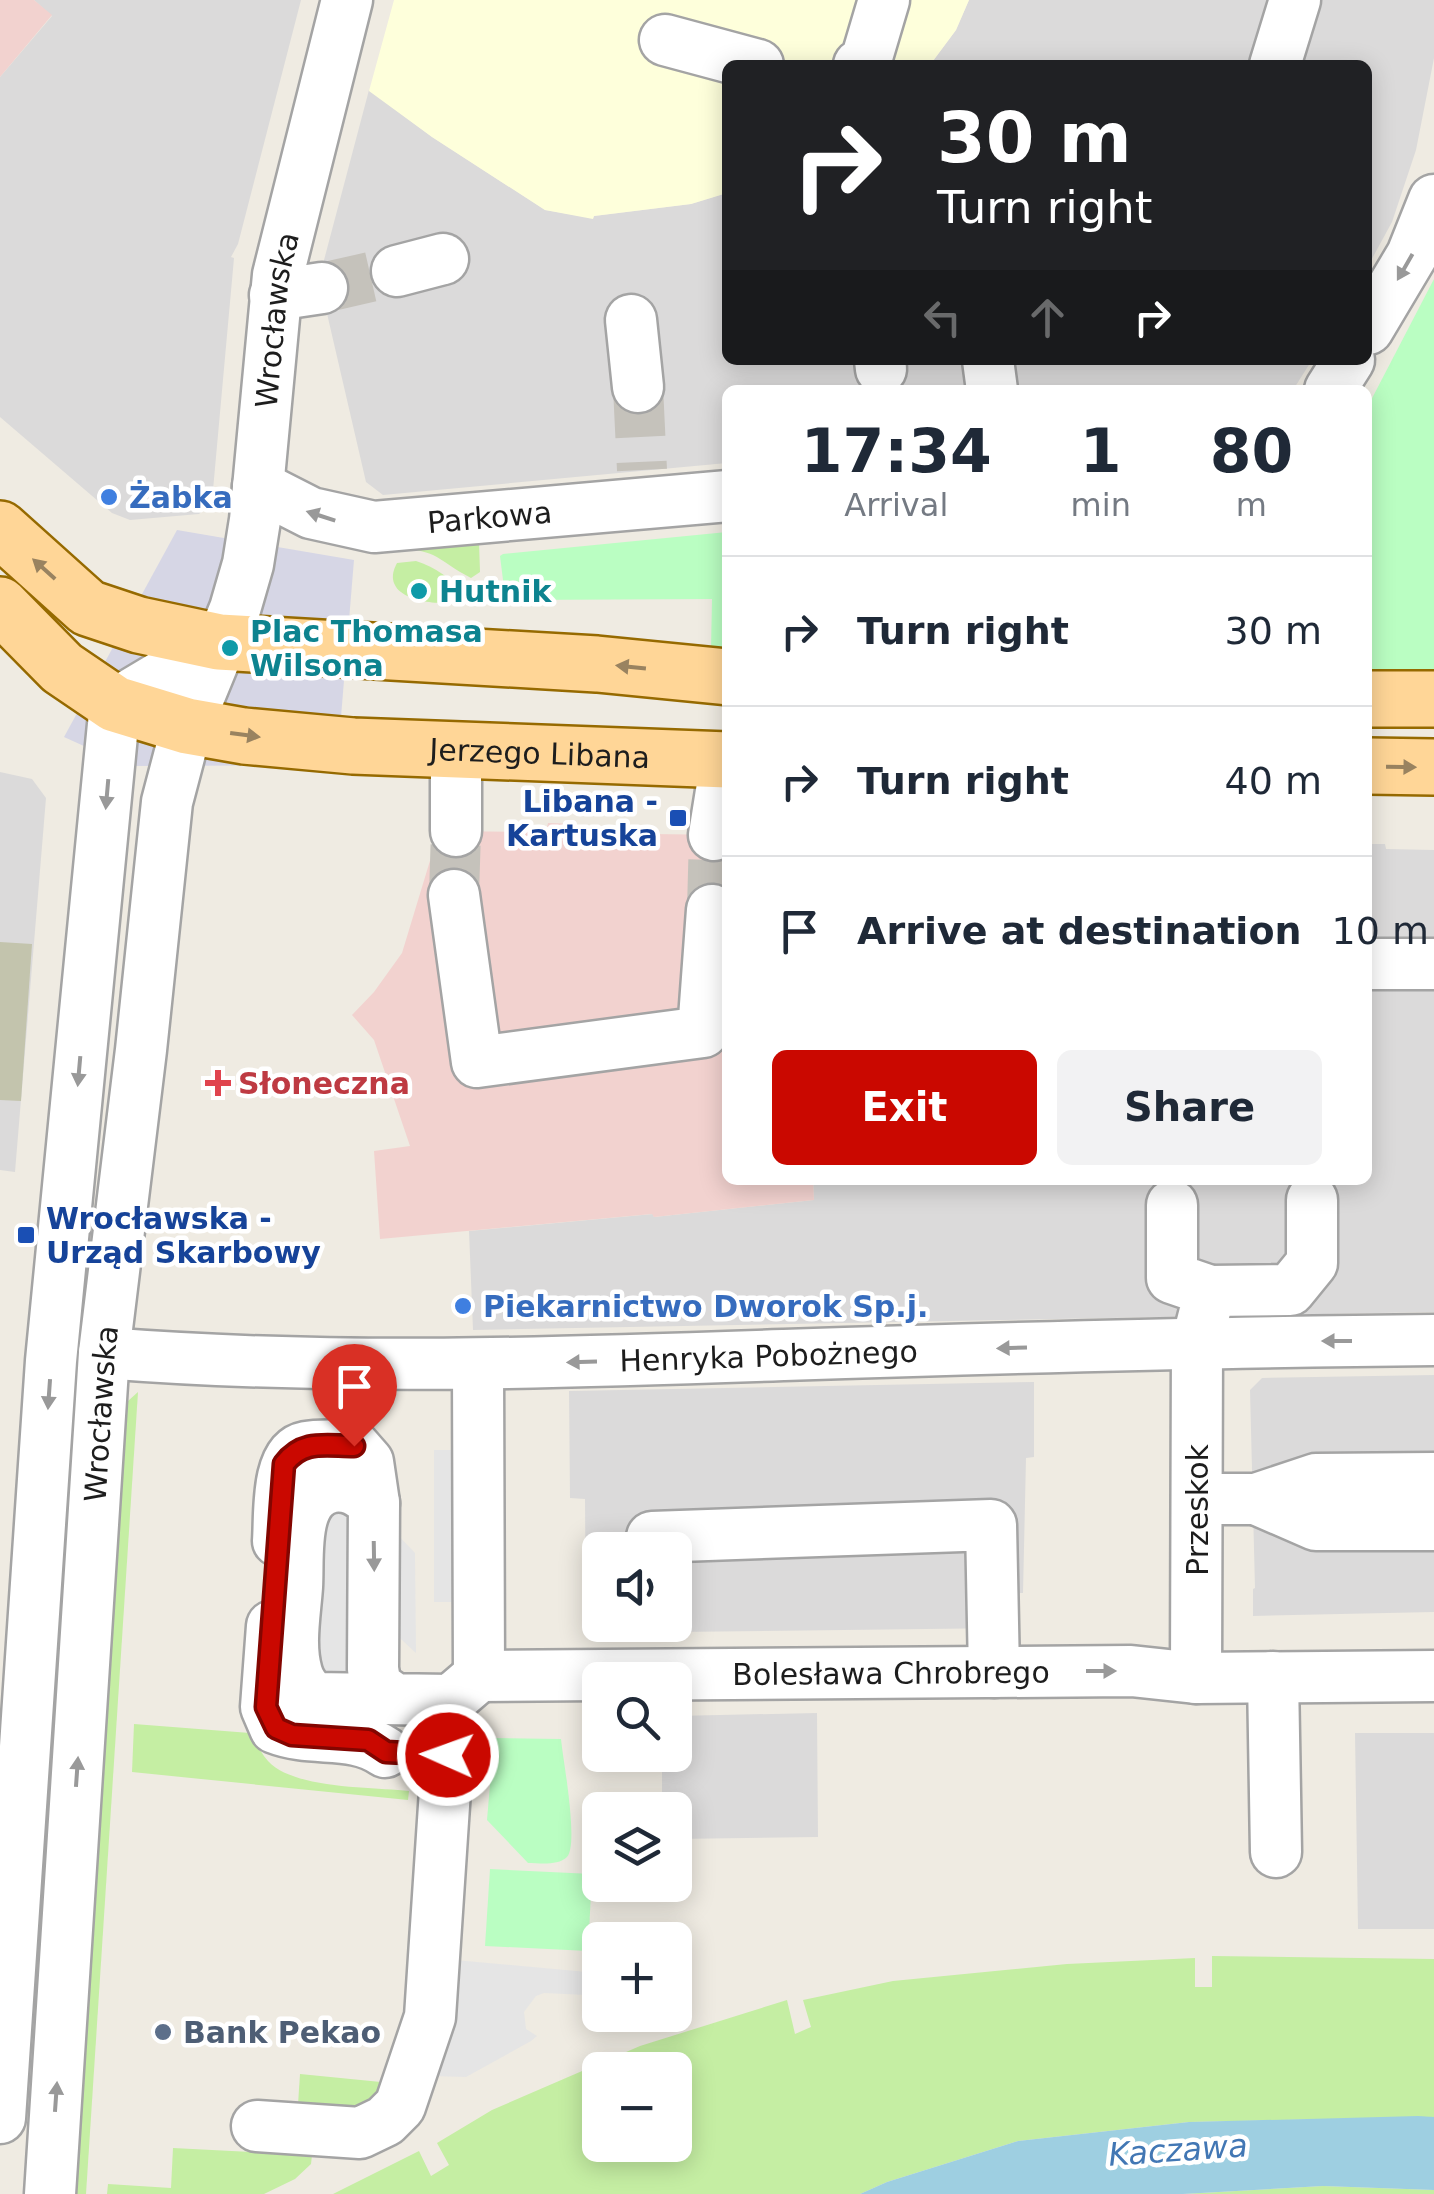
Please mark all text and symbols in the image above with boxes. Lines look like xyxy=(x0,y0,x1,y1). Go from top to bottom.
text: 30 m xyxy=(937,97,1132,179)
icon: right xyxy=(772,100,902,230)
text: Turn right xyxy=(937,181,1152,234)
street label: Wrocławska xyxy=(248,228,306,410)
one-way arrow xyxy=(1396,252,1413,281)
icon: left xyxy=(915,290,970,345)
icon: ahead xyxy=(1020,290,1075,345)
icon: right xyxy=(1125,290,1180,345)
text: 17:34 xyxy=(801,416,992,486)
text: 1 xyxy=(1080,416,1122,486)
text: 80 xyxy=(1210,416,1293,486)
place label: Żabka xyxy=(129,480,233,515)
marker: Żabka xyxy=(98,486,120,508)
text: Arrival xyxy=(844,486,948,524)
text: min xyxy=(1071,486,1131,524)
text: m xyxy=(1236,486,1267,524)
street label: Parkowa xyxy=(426,494,553,540)
one-way arrow xyxy=(306,507,336,522)
one-way arrow xyxy=(32,558,57,580)
place label: Hutnik xyxy=(439,574,552,609)
marker: Hutnik xyxy=(408,580,430,602)
icon: right xyxy=(772,604,827,659)
text: Turn right xyxy=(857,609,1069,653)
text: 30 m xyxy=(1225,609,1322,653)
place label: Plac Thomasa Wilsona xyxy=(250,614,483,683)
marker: Plac Thomasa Wilsona xyxy=(219,637,241,659)
one-way arrow xyxy=(614,659,646,675)
one-way arrow xyxy=(230,728,261,744)
street label: Jerzego Libana xyxy=(427,731,651,775)
icon: right xyxy=(772,754,827,809)
text: Turn right xyxy=(857,759,1069,803)
text: 40 m xyxy=(1225,759,1322,803)
one-way arrow xyxy=(1385,759,1417,775)
one-way arrow xyxy=(98,778,114,810)
place label: Libana - Kartuska xyxy=(506,784,658,853)
marker: Libana - Kartuska xyxy=(667,807,689,829)
icon: arrive xyxy=(772,904,827,959)
text: Arrive at destination xyxy=(857,909,1302,953)
text: 10 m xyxy=(1332,909,1429,953)
button: Exit xyxy=(772,1050,1037,1165)
button: Share xyxy=(1057,1050,1322,1165)
one-way arrow xyxy=(70,1055,86,1087)
place label: Słoneczna xyxy=(238,1066,410,1101)
marker: Słoneczna xyxy=(207,1072,229,1094)
place label: Wrocławska - Urząd Skarbowy xyxy=(46,1201,321,1270)
marker: Wrocławska - Urząd Skarbowy xyxy=(15,1224,37,1246)
place label: Piekarnictwo Dworok Sp.j. xyxy=(483,1289,928,1324)
marker: Piekarnictwo Dworok Sp.j. xyxy=(452,1295,474,1317)
street label: Wrocławska xyxy=(77,1323,125,1503)
street label: Henryka Pobożnego xyxy=(619,1333,918,1378)
one-way arrow xyxy=(1320,1333,1352,1349)
one-way arrow xyxy=(995,1340,1027,1356)
pin xyxy=(312,1344,397,1447)
one-way arrow xyxy=(565,1355,597,1371)
icon: arrive xyxy=(327,1359,382,1414)
one-way arrow xyxy=(40,1379,56,1411)
street label: Przeskok xyxy=(1180,1443,1215,1576)
map controls xyxy=(582,1532,692,2162)
button: sound xyxy=(582,1532,692,1642)
one-way arrow xyxy=(366,1541,382,1573)
street label: Bolesława Chrobrego xyxy=(732,1654,1050,1692)
button: search xyxy=(582,1662,692,1772)
one-way arrow xyxy=(1086,1663,1118,1679)
position arrow xyxy=(396,1703,500,1807)
one-way arrow xyxy=(69,1756,85,1788)
button: layers xyxy=(582,1792,692,1902)
button: + xyxy=(582,1922,692,2032)
place label: Bank Pekao xyxy=(183,2015,381,2050)
marker: Bank Pekao xyxy=(152,2021,174,2043)
button: − xyxy=(582,2052,692,2162)
one-way arrow xyxy=(48,2080,64,2112)
water label: Kaczawa xyxy=(1107,2126,1249,2174)

